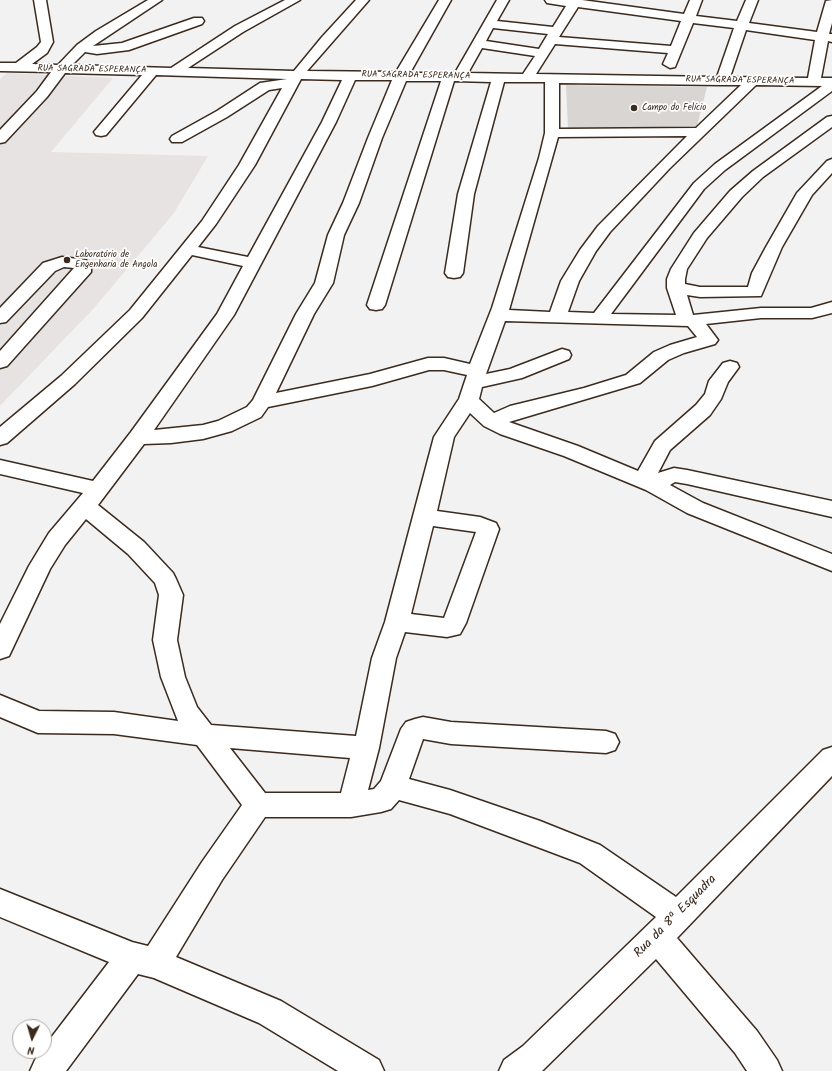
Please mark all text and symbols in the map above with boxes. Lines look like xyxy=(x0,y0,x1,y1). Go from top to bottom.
street label: RUA SAGRADA ESPERANÇA xyxy=(37,64,147,76)
street label: RUA SAGRADA ESPERANÇA xyxy=(361,70,471,82)
street label: RUA SAGRADA ESPERANÇA xyxy=(685,75,795,87)
marker: Campo do Felício xyxy=(629,103,639,113)
place label: Campo do Felício xyxy=(642,103,706,113)
place label: Laboratório de Engenharia de Angola xyxy=(75,250,157,271)
marker: Laboratório de Engenharia de Angola xyxy=(62,255,72,265)
street label: Rua da 8ª Esquadra xyxy=(631,872,721,962)
north arrow xyxy=(12,1019,52,1059)
text: N xyxy=(27,1041,35,1059)

